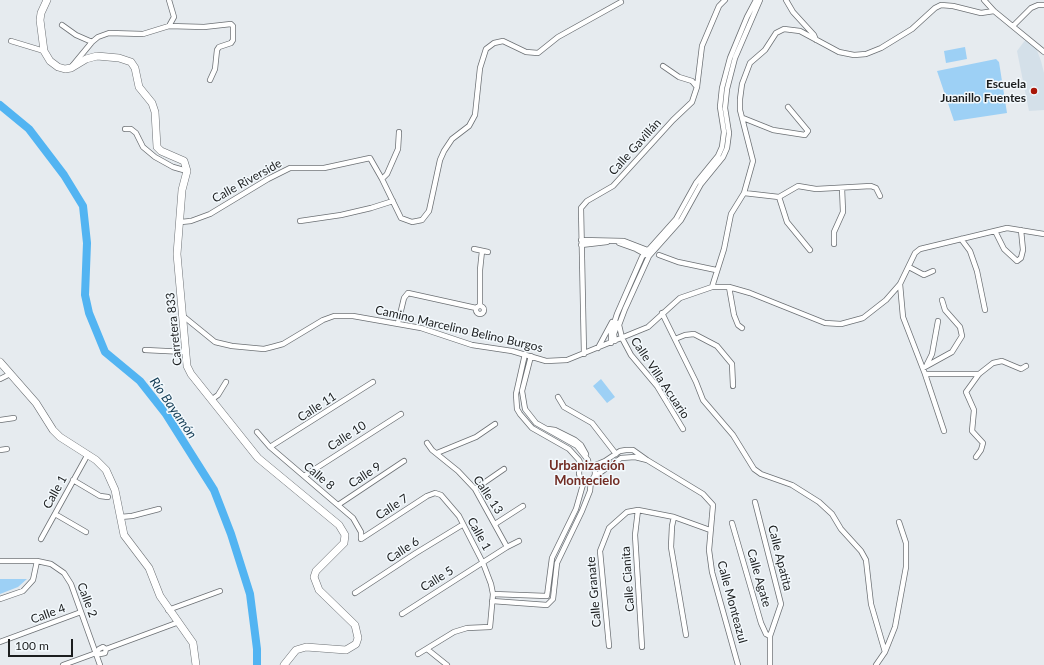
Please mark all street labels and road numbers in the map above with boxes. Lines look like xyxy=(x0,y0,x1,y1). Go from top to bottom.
street label: Calle Gavillán xyxy=(606,116,664,178)
street label: Calle Riverside xyxy=(210,156,284,206)
street label: Carretera 833 xyxy=(163,292,185,366)
street label: Camino Marcelino Belino Burgos xyxy=(374,303,544,355)
street label: Calle Villa Acuario xyxy=(627,335,693,421)
street label: Calle 11 xyxy=(295,389,339,425)
street label: Calle 10 xyxy=(325,418,369,454)
street label: Calle 8 xyxy=(301,459,337,493)
street label: Calle 9 xyxy=(346,459,384,491)
street label: Calle 1 xyxy=(40,473,70,511)
street label: Calle 13 xyxy=(470,473,506,517)
street label: Calle 7 xyxy=(373,491,411,523)
street label: Calle 1 xyxy=(464,515,494,553)
street label: Calle Apatita xyxy=(765,524,795,592)
street label: Calle 6 xyxy=(384,534,422,566)
street label: Calle Cianita xyxy=(619,546,637,612)
street label: Calle Agate xyxy=(744,547,774,609)
street label: Calle Granate xyxy=(584,556,604,628)
street label: Calle Monteazul xyxy=(714,559,750,645)
street label: Calle 5 xyxy=(418,563,456,595)
street label: Calle 2 xyxy=(74,581,100,619)
street label: Calle 4 xyxy=(29,601,67,627)

